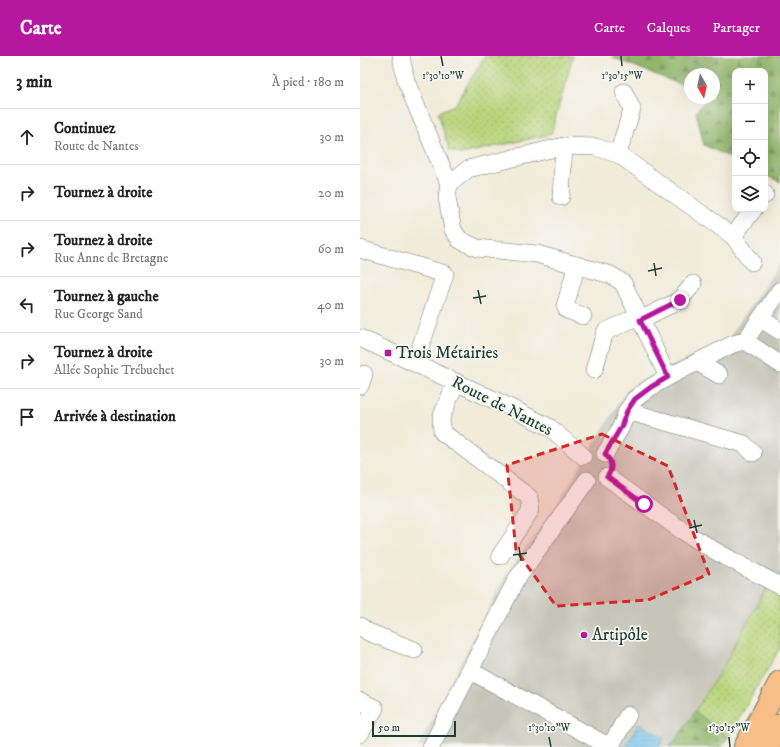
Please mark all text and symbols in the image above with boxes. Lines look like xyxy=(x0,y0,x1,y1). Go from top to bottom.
text: Carte xyxy=(20,17,62,40)
text: Carte xyxy=(594,19,625,37)
text: Calques xyxy=(647,19,690,37)
text: Partager xyxy=(712,19,760,37)
north arrow xyxy=(684,68,720,104)
map controls xyxy=(732,68,768,212)
button: + xyxy=(732,68,768,104)
text: 1°30'10"W xyxy=(422,70,465,82)
text: 1°30'15"W xyxy=(601,70,643,82)
text: 3 min xyxy=(16,71,52,93)
text: À pied · 180 m xyxy=(272,74,344,90)
button: − xyxy=(732,104,768,140)
text: Continuez xyxy=(54,119,115,138)
icon: ahead xyxy=(16,126,38,148)
text: 30 m xyxy=(320,129,344,145)
text: Route de Nantes xyxy=(54,138,139,154)
button: locate xyxy=(732,140,768,176)
button: layers xyxy=(732,176,768,212)
icon: right xyxy=(16,182,38,204)
text: Tournez à droite xyxy=(54,183,152,202)
text: 20 m xyxy=(318,185,344,201)
text: Tournez à droite xyxy=(54,231,152,250)
icon: right xyxy=(16,238,38,260)
text: 60 m xyxy=(318,241,344,257)
text: Rue Anne de Bretagne xyxy=(54,250,168,266)
text: Tournez à gauche xyxy=(54,287,159,306)
route end xyxy=(671,291,689,309)
icon: left xyxy=(16,294,38,316)
text: 40 m xyxy=(317,297,344,313)
text: Rue George Sand xyxy=(54,306,143,322)
place label: Trois Métairies xyxy=(396,342,499,364)
text: Tournez à droite xyxy=(54,343,152,362)
marker: Trois Métairies xyxy=(383,348,393,358)
icon: right xyxy=(16,350,38,372)
text: 30 m xyxy=(320,353,344,369)
text: Allée Sophie Trébuchet xyxy=(54,362,175,378)
street label: Route de Nantes xyxy=(448,371,557,441)
icon: arrive xyxy=(16,406,38,428)
text: Arrivée à destination xyxy=(54,407,176,426)
route start xyxy=(635,495,653,513)
place label: Artipôle xyxy=(592,624,648,646)
marker: Artipôle xyxy=(579,630,589,640)
scale bar xyxy=(372,719,456,738)
text: 50 m xyxy=(378,721,400,735)
text: 1°30'10"W xyxy=(528,722,571,734)
text: 1°30'15"W xyxy=(708,722,750,734)

